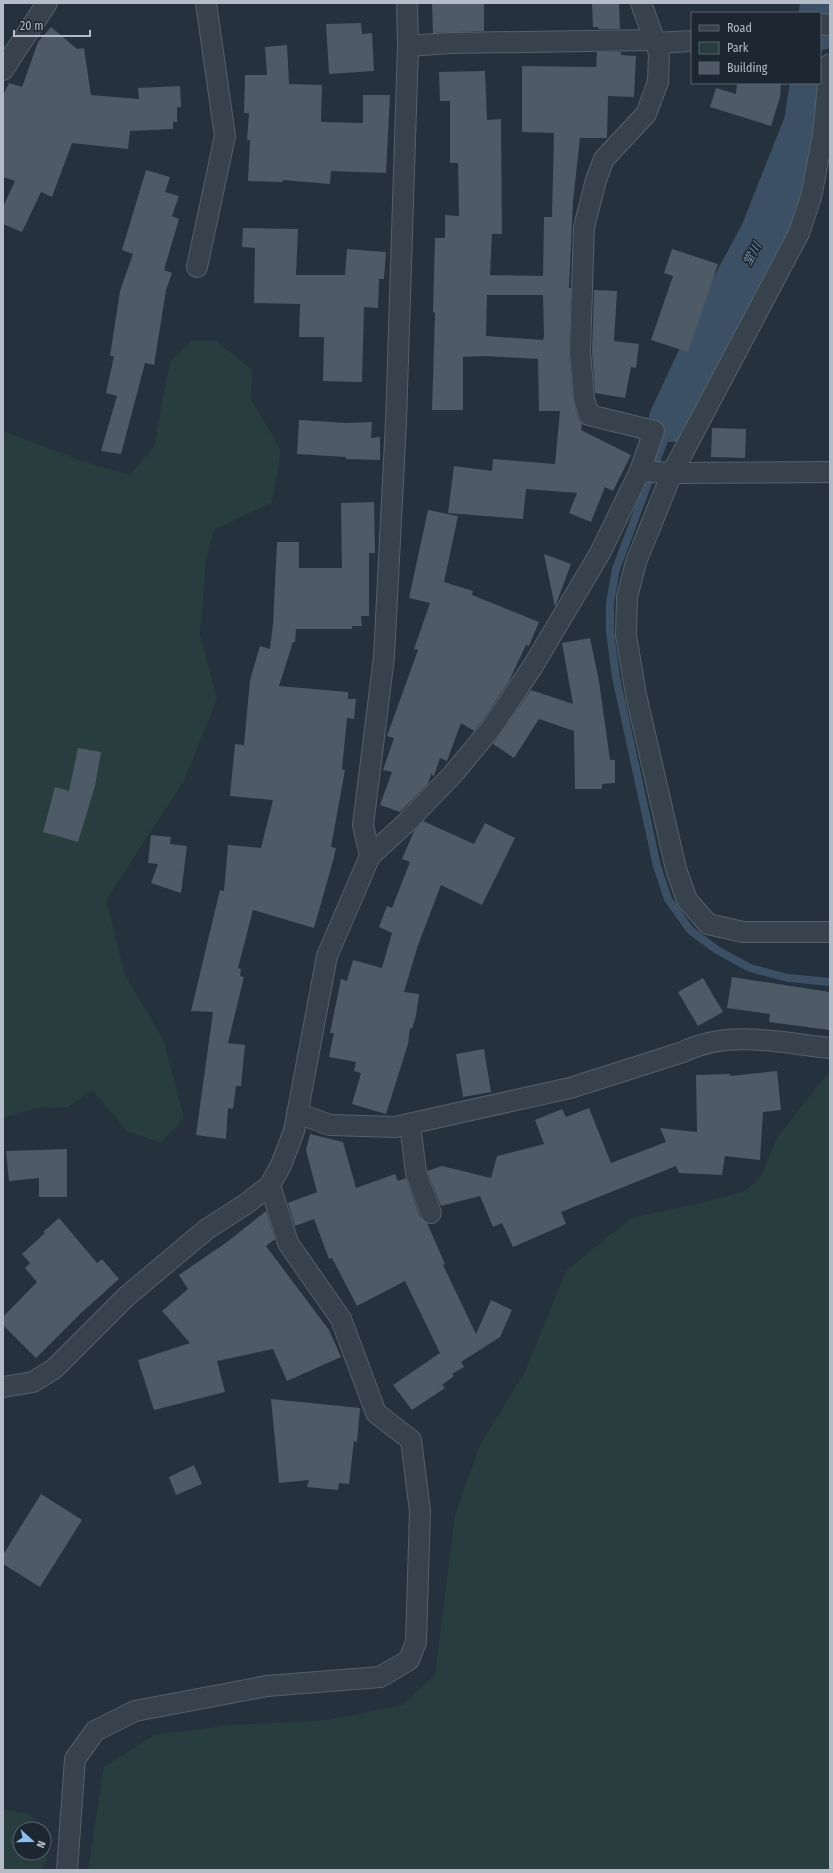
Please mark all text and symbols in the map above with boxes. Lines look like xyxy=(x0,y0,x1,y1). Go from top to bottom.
scale bar xyxy=(14,12,90,38)
legend xyxy=(691,12,821,84)
text: 20 m xyxy=(20,19,44,33)
text: Road xyxy=(727,21,752,35)
text: Park xyxy=(727,41,749,55)
text: Building xyxy=(727,61,768,75)
water label: 堂川 xyxy=(740,238,765,268)
north arrow xyxy=(12,1821,52,1861)
text: N xyxy=(34,1839,48,1850)

